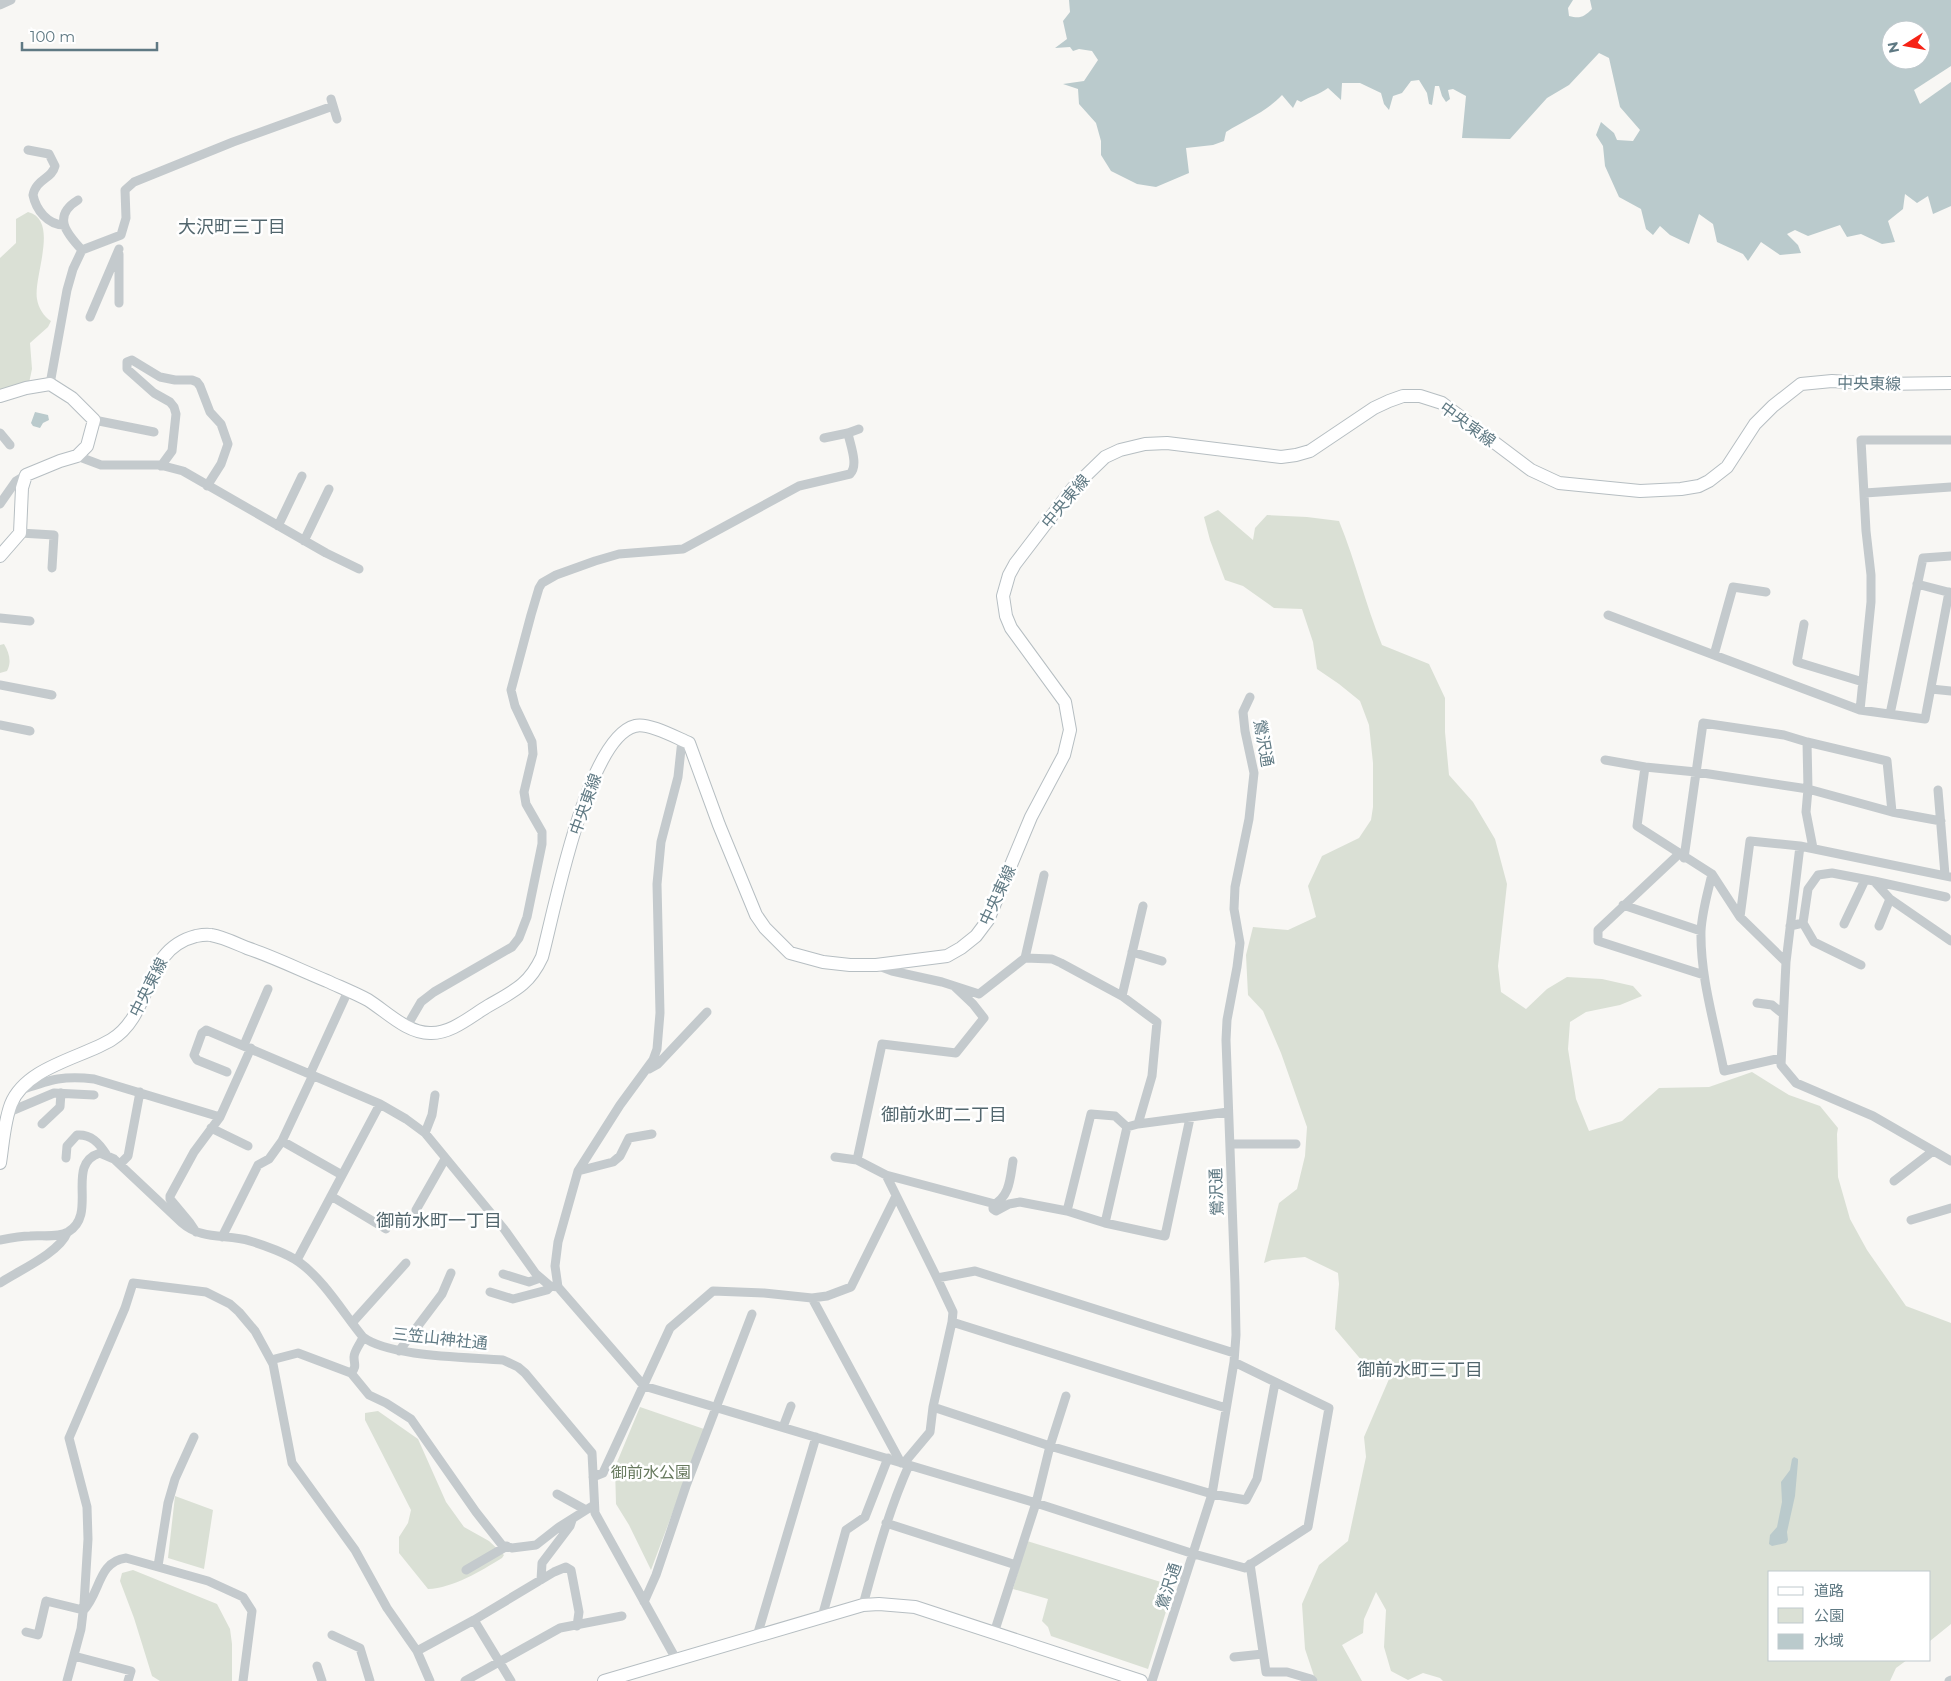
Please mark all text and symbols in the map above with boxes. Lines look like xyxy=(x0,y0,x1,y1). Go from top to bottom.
scale bar xyxy=(22,20,158,52)
north arrow xyxy=(1881,20,1931,70)
text: 100 m xyxy=(30,27,75,46)
text: N xyxy=(1883,40,1903,55)
district label: 大沢町三丁目 xyxy=(178,216,286,238)
street label: 中央東線 xyxy=(1837,373,1901,394)
street label: 中央東線 xyxy=(1436,398,1499,451)
street label: 中央東線 xyxy=(1038,471,1093,532)
street label: 鶯沢通 xyxy=(1250,718,1277,768)
street label: 中央東線 xyxy=(566,771,605,837)
street label: 中央東線 xyxy=(975,862,1020,928)
street label: 中央東線 xyxy=(125,954,171,1020)
district label: 御前水町二丁目 xyxy=(881,1104,1007,1126)
street label: 鶯沢通 xyxy=(1206,1168,1227,1216)
district label: 御前水町一丁目 xyxy=(376,1210,502,1232)
street label: 三笠山神社通 xyxy=(391,1324,489,1353)
district label: 御前水町三丁目 xyxy=(1357,1359,1483,1381)
park label: 御前水公園 xyxy=(611,1463,691,1482)
street label: 鶯沢通 xyxy=(1152,1560,1185,1612)
legend xyxy=(1768,1571,1931,1661)
text: 道路 xyxy=(1814,1581,1844,1600)
text: 公園 xyxy=(1814,1606,1844,1625)
text: 水域 xyxy=(1814,1631,1844,1650)

